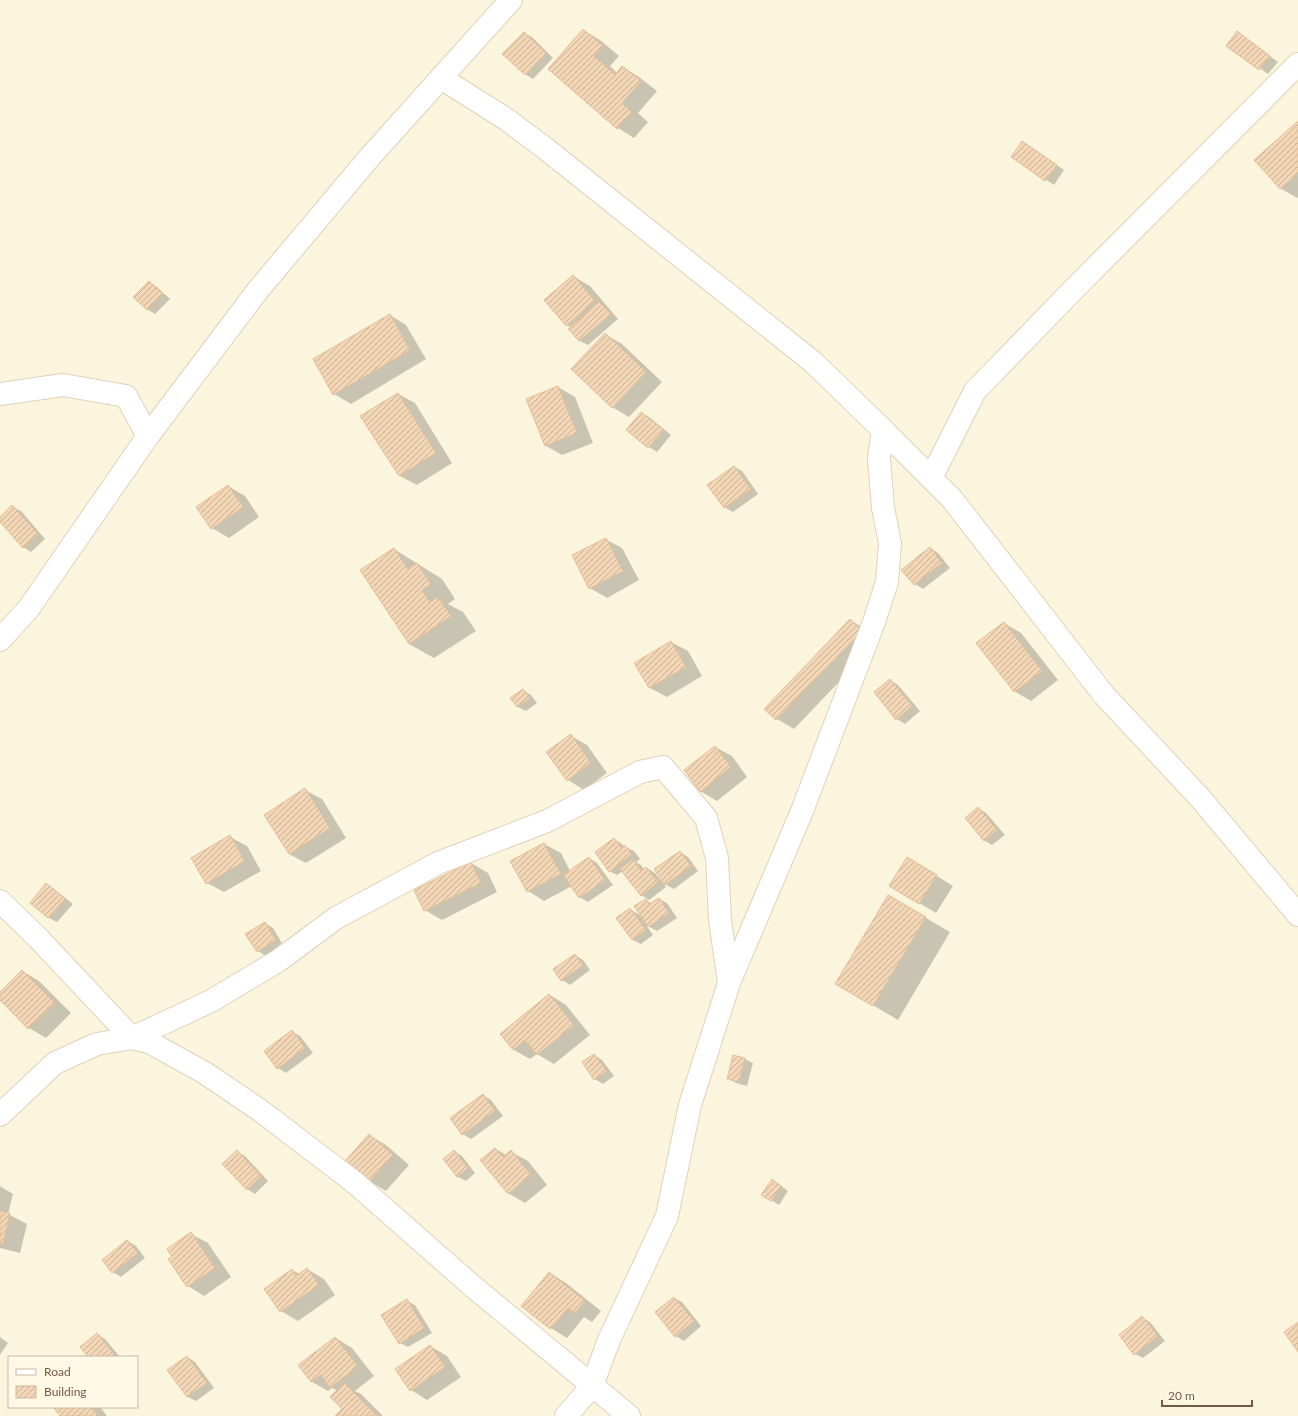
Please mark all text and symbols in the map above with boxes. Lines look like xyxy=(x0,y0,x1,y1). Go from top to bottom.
legend xyxy=(8,1356,138,1408)
text: Road xyxy=(44,1364,71,1379)
scale bar xyxy=(1162,1382,1252,1408)
text: Building xyxy=(44,1384,87,1399)
text: 20 m xyxy=(1168,1388,1195,1403)

